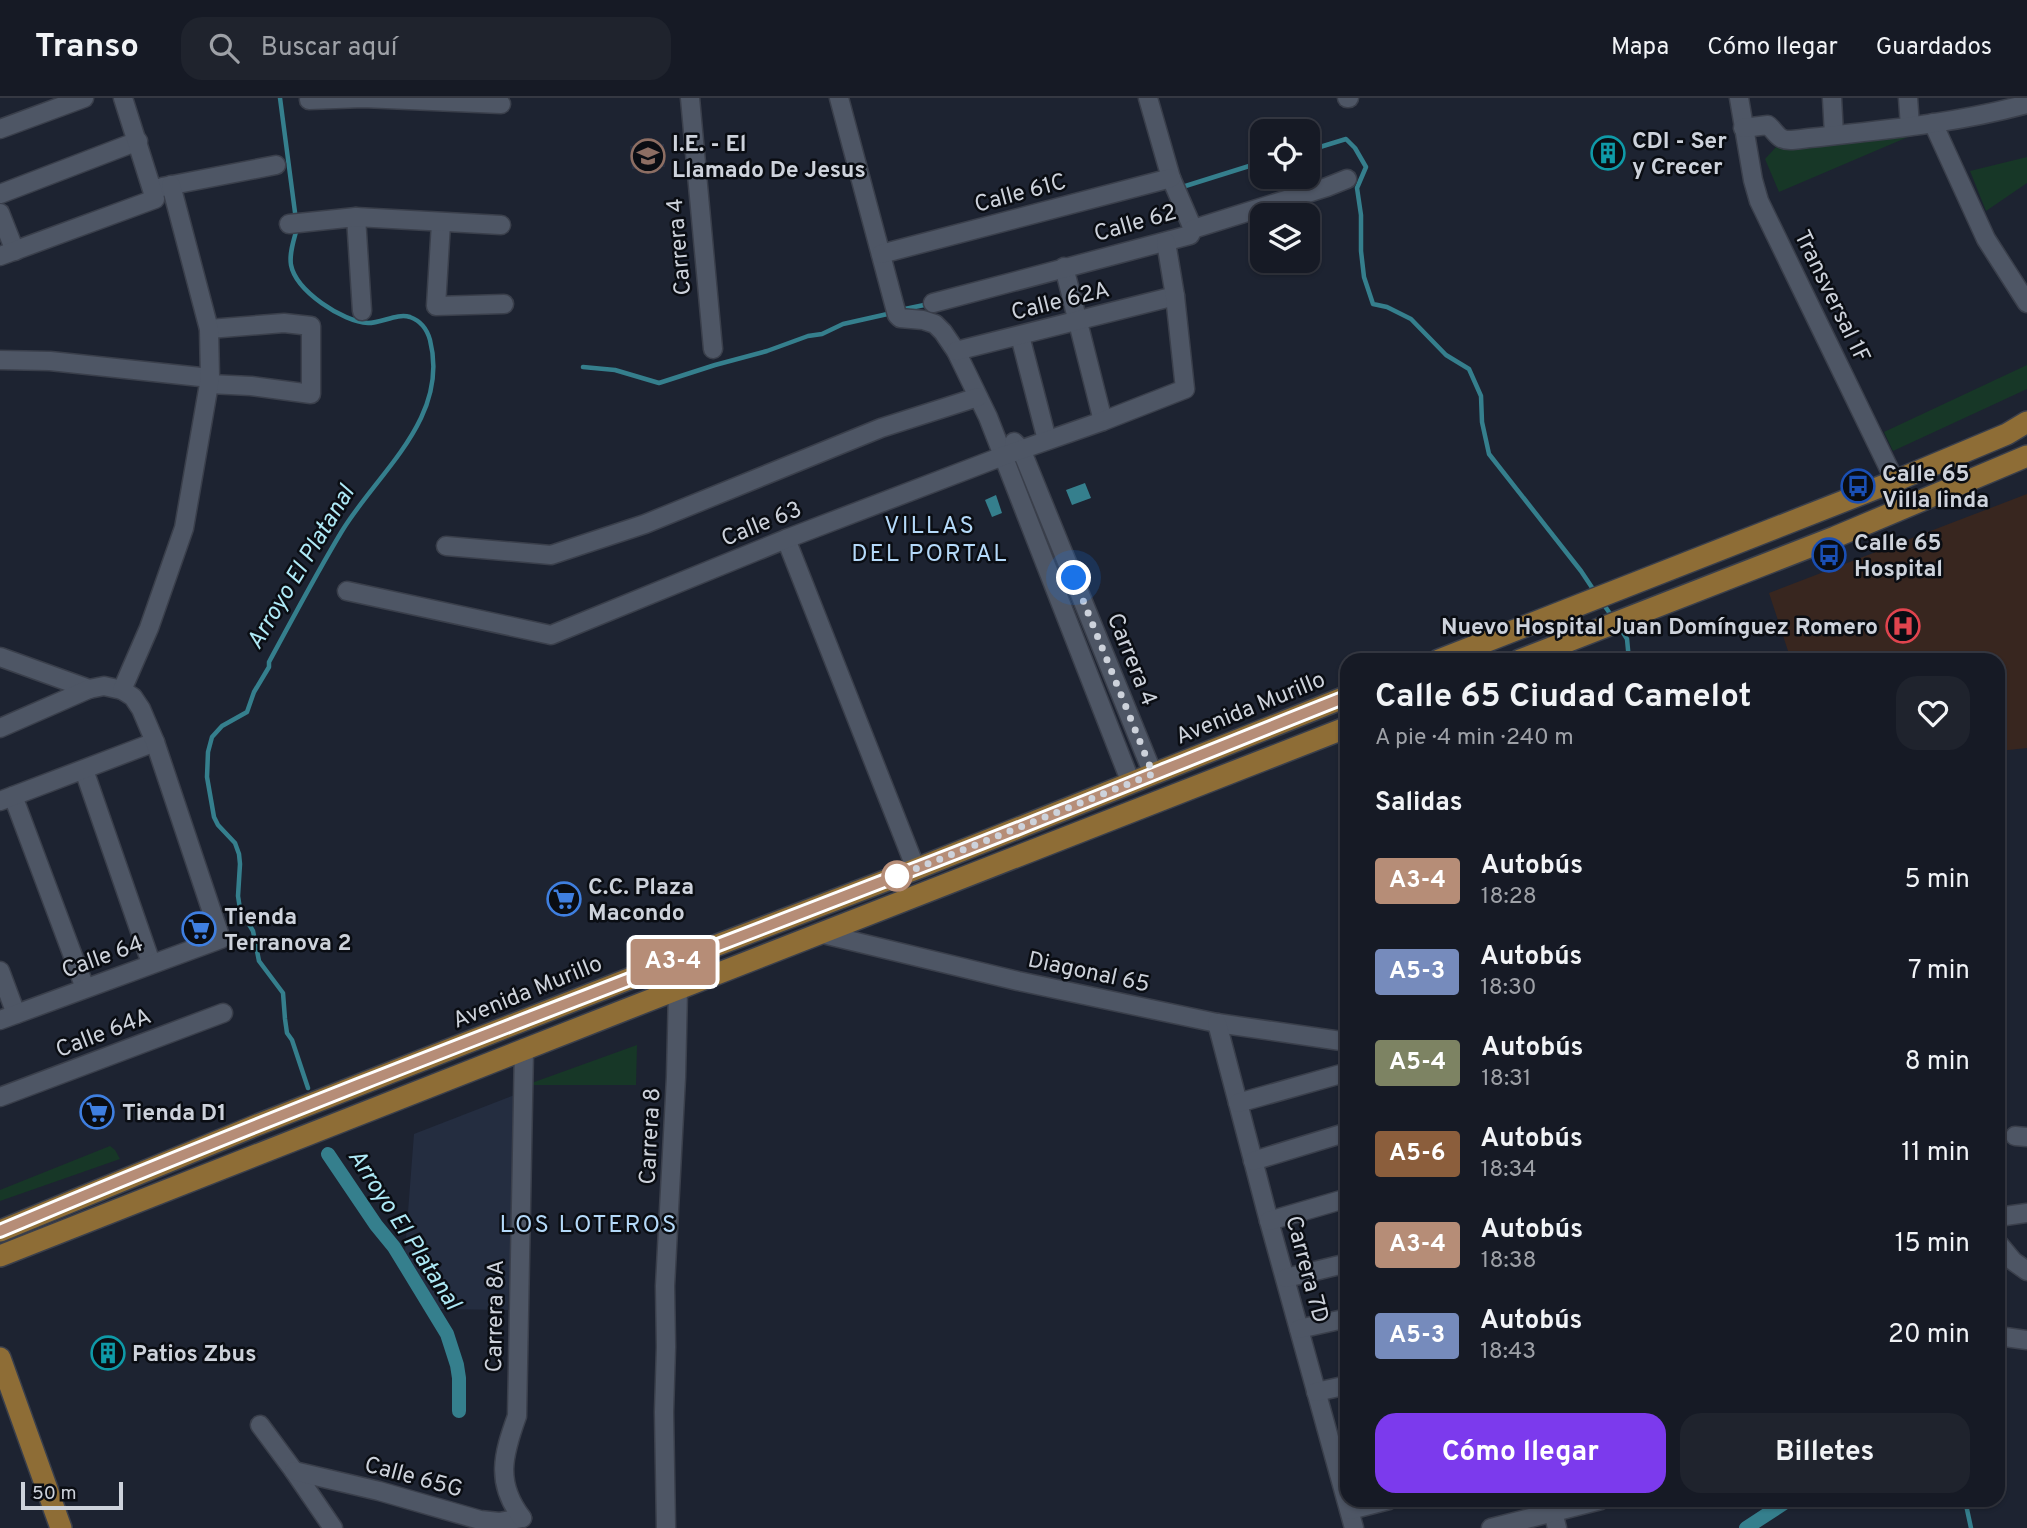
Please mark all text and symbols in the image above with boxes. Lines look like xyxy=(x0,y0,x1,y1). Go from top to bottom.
search box xyxy=(181,17,671,80)
text: Transo xyxy=(35,27,139,69)
icon: search xyxy=(205,29,243,67)
text: Buscar aquí xyxy=(261,32,397,65)
text: Mapa xyxy=(1611,33,1669,63)
text: Cómo llegar xyxy=(1707,33,1838,63)
text: Guardados xyxy=(1876,33,1992,63)
map controls xyxy=(1250,119,1320,273)
button: locate xyxy=(1250,119,1320,189)
place label: CDI - Ser y Crecer xyxy=(1632,128,1727,183)
place label: I.E. - El Llamado De Jesus xyxy=(672,131,866,186)
building icon: CDI - Ser y Crecer xyxy=(1589,134,1627,172)
school or university icon: I.E. - El Llamado De Jesus xyxy=(629,137,667,175)
street label: Calle 61C xyxy=(971,168,1070,221)
street label: Carrera 4 xyxy=(662,197,699,297)
street label: Calle 62 xyxy=(1091,199,1180,250)
button: layers xyxy=(1250,203,1320,273)
street label: Transversal 1F xyxy=(1786,226,1875,368)
street label: Calle 62A xyxy=(1008,276,1113,329)
place label: Calle 65 Villa linda xyxy=(1882,461,1989,516)
bus stop icon: Calle 65 Villa linda xyxy=(1839,467,1877,505)
water label: Arroyo El Platanal xyxy=(241,479,363,655)
street label: Calle 63 xyxy=(717,496,806,555)
district label: VILLAS DEL PORTAL xyxy=(851,512,1009,570)
place label: Calle 65 Hospital xyxy=(1854,530,1943,585)
bus stop icon: Calle 65 Hospital xyxy=(1810,536,1848,574)
your location xyxy=(1056,560,1091,595)
hospital icon: Nuevo Hospital Juan Domínguez Romero xyxy=(1884,607,1922,645)
street label: Carrera 4 xyxy=(1099,609,1162,711)
place label: Nuevo Hospital Juan Domínguez Romero xyxy=(1441,614,1878,643)
street label: Avenida Murillo xyxy=(1172,666,1330,753)
button: heart xyxy=(1896,676,1970,750)
text: Calle 65 Ciudad Camelot xyxy=(1375,677,1752,719)
text: A pie · 4 min · 240 m xyxy=(1375,724,1574,753)
text: Salidas xyxy=(1375,787,1463,820)
text: Autobús xyxy=(1481,850,1583,883)
unlabelled marker xyxy=(882,861,912,891)
text: 5 min xyxy=(1904,864,1970,897)
text: A3-4 xyxy=(1389,866,1446,896)
place label: C.C. Plaza Macondo xyxy=(588,874,694,929)
supermarket icon: C.C. Plaza Macondo xyxy=(545,880,583,918)
text: 18:28 xyxy=(1481,883,1537,912)
place label: Tienda Terranova 2 xyxy=(224,904,352,959)
supermarket icon: Tienda Terranova 2 xyxy=(180,910,218,948)
street label: Calle 64 xyxy=(58,930,148,986)
line badge: A3-4 xyxy=(624,939,722,985)
text: Autobús xyxy=(1480,941,1582,974)
street label: Diagonal 65 xyxy=(1025,946,1152,1001)
text: A3-4 xyxy=(645,947,701,977)
street label: Avenida Murillo xyxy=(449,950,607,1037)
text: 7 min xyxy=(1908,955,1970,988)
text: A5-3 xyxy=(1389,957,1445,987)
text: 18:30 xyxy=(1480,974,1536,1003)
street label: Calle 64A xyxy=(52,1003,156,1066)
text: Autobús xyxy=(1481,1032,1583,1065)
text: 8 min xyxy=(1905,1046,1970,1079)
text: A5-4 xyxy=(1389,1048,1446,1078)
text: 18:31 xyxy=(1481,1065,1531,1094)
street label: Carrera 8 xyxy=(634,1087,669,1185)
supermarket icon: Tienda D1 xyxy=(78,1093,116,1131)
place label: Tienda D1 xyxy=(122,1100,226,1129)
text: Autobús xyxy=(1481,1123,1583,1156)
text: 11 min xyxy=(1901,1137,1970,1170)
text: A5-6 xyxy=(1389,1139,1446,1169)
water label: Arroyo El Platanal xyxy=(340,1144,468,1318)
text: 18:34 xyxy=(1481,1156,1537,1185)
district label: LOS LOTEROS xyxy=(500,1211,678,1241)
street label: Carrera 7D xyxy=(1277,1213,1334,1326)
text: Autobús xyxy=(1481,1214,1583,1247)
text: 15 min xyxy=(1895,1228,1970,1261)
text: A3-4 xyxy=(1389,1230,1446,1260)
text: 18:38 xyxy=(1481,1247,1537,1276)
street label: Carrera 8A xyxy=(481,1260,512,1373)
text: Autobús xyxy=(1480,1305,1582,1338)
text: 20 min xyxy=(1888,1319,1970,1352)
text: A5-3 xyxy=(1389,1321,1445,1351)
building icon: Patios Zbus xyxy=(89,1334,127,1372)
text: 18:43 xyxy=(1480,1338,1536,1367)
place label: Patios Zbus xyxy=(132,1341,257,1370)
button: Cómo llegar xyxy=(1375,1413,1666,1493)
button: Billetes xyxy=(1680,1413,1970,1493)
street label: Calle 65G xyxy=(361,1451,466,1505)
scale bar xyxy=(21,1479,122,1511)
text: 50 m xyxy=(32,1482,77,1506)

